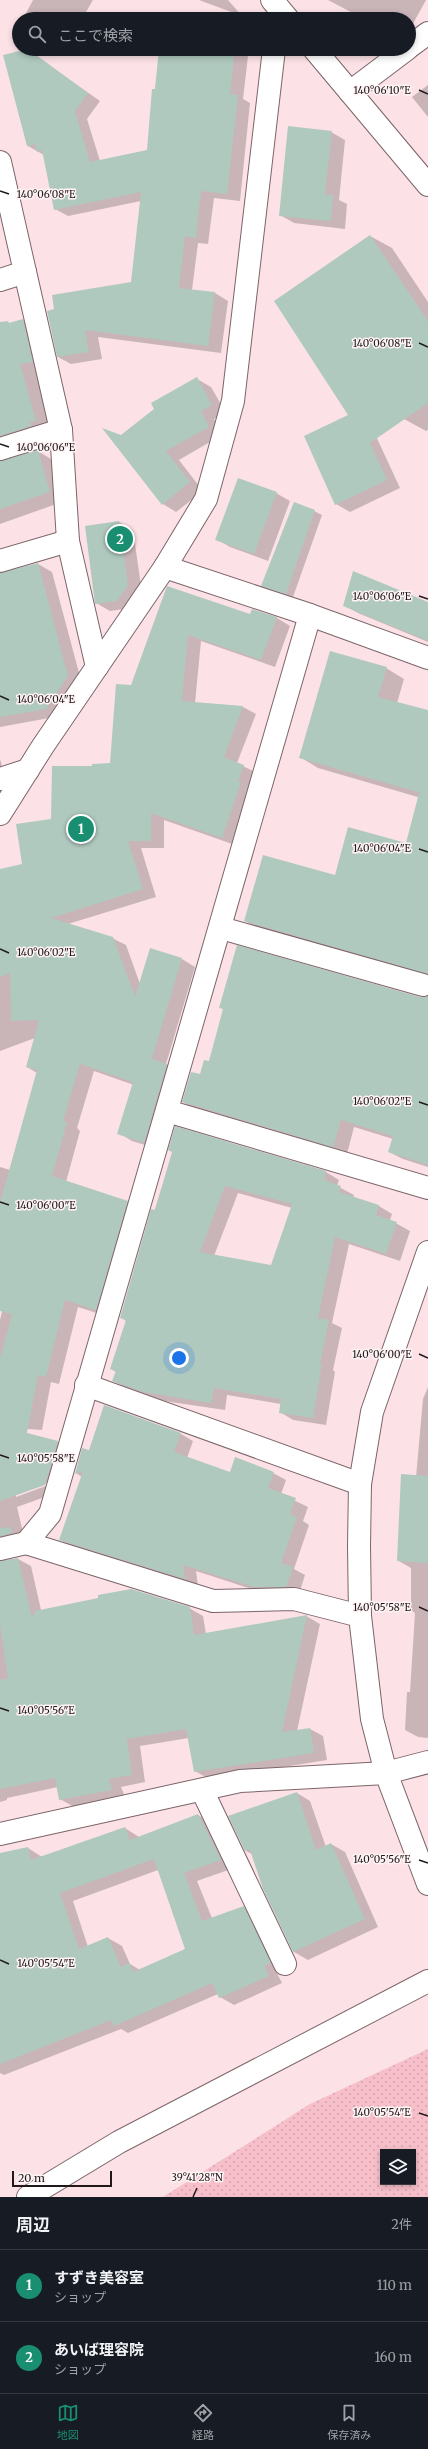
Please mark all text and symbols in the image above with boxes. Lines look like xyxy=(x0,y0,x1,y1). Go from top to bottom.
search box xyxy=(12,12,416,56)
icon: search xyxy=(26,23,48,45)
text: ここで検索 xyxy=(58,26,133,45)
text: 140°06'10"E xyxy=(353,84,411,97)
text: 140°06'08"E xyxy=(17,188,76,201)
text: 140°06'08"E xyxy=(353,337,412,350)
text: 140°06'06"E xyxy=(17,441,76,454)
pin: 2 xyxy=(107,524,133,554)
text: 140°06'06"E xyxy=(353,590,412,603)
text: 140°06'04"E xyxy=(17,693,76,706)
pin: 1 xyxy=(68,814,94,844)
text: 140°06'04"E xyxy=(353,842,412,855)
text: 140°06'02"E xyxy=(17,946,76,959)
text: 140°06'02"E xyxy=(353,1095,412,1108)
text: 140°06'00"E xyxy=(16,1199,76,1212)
your location xyxy=(169,1348,189,1368)
text: 140°06'00"E xyxy=(352,1348,412,1361)
text: 140°05'58"E xyxy=(17,1452,76,1465)
text: 140°05'58"E xyxy=(353,1601,412,1614)
text: 140°05'56"E xyxy=(17,1704,75,1717)
text: 140°05'56"E xyxy=(353,1853,411,1866)
text: 140°05'54"E xyxy=(17,1957,75,1970)
text: 140°05'54"E xyxy=(353,2106,411,2119)
map controls xyxy=(380,2149,416,2185)
button: layers xyxy=(380,2149,416,2185)
scale bar xyxy=(12,2169,112,2188)
text: 20 m xyxy=(18,2171,45,2185)
text: 39°41'28"N xyxy=(171,2171,223,2184)
text: 周辺 xyxy=(16,2214,50,2236)
text: 2件 xyxy=(391,2216,412,2233)
text: すずき美容室 xyxy=(54,2268,144,2287)
text: 1 xyxy=(26,2277,32,2294)
text: 110 m xyxy=(377,2277,412,2294)
text: ショップ xyxy=(54,2289,106,2306)
text: あいば理容院 xyxy=(54,2340,144,2359)
text: 2 xyxy=(25,2349,33,2366)
text: 160 m xyxy=(374,2349,412,2366)
text: ショップ xyxy=(54,2361,106,2378)
tab: 地図 xyxy=(57,2402,79,2442)
tab: 経路 xyxy=(192,2402,214,2442)
tab: 保存済み xyxy=(327,2402,371,2442)

